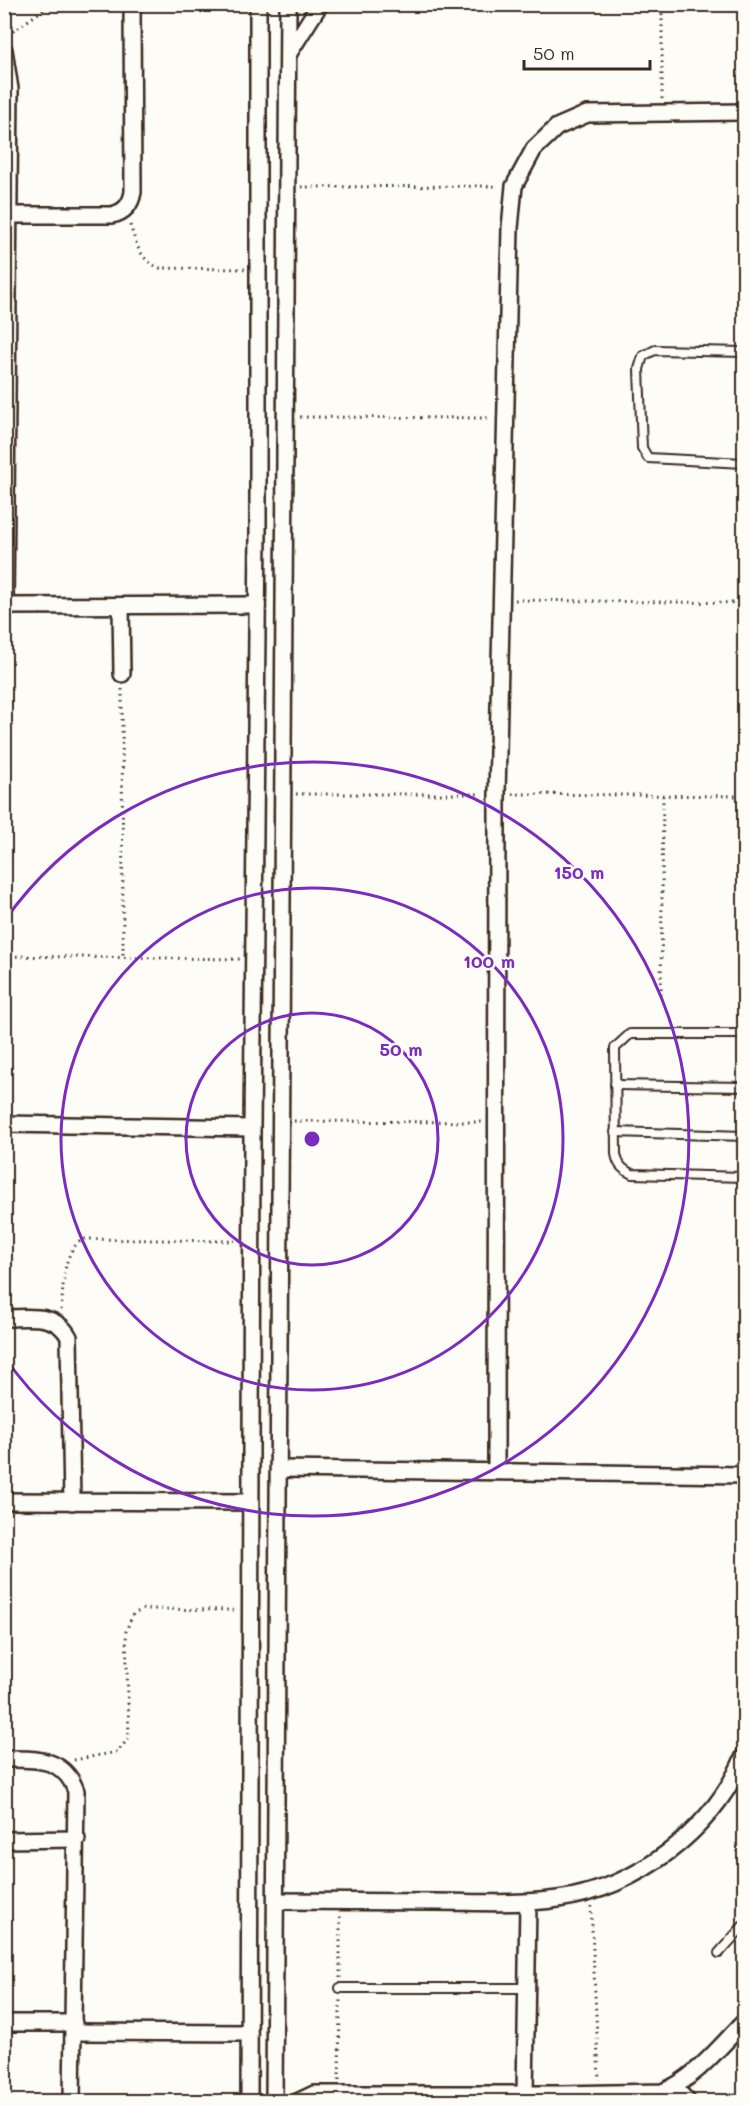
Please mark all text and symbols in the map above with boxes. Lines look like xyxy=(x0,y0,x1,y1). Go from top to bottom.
scale bar xyxy=(524,33,650,71)
text: 50 m xyxy=(533,41,575,65)
text: 150 m xyxy=(554,860,604,884)
text: 100 m xyxy=(463,949,515,973)
text: 50 m xyxy=(380,1037,422,1061)
centre of rings xyxy=(302,1129,322,1149)

